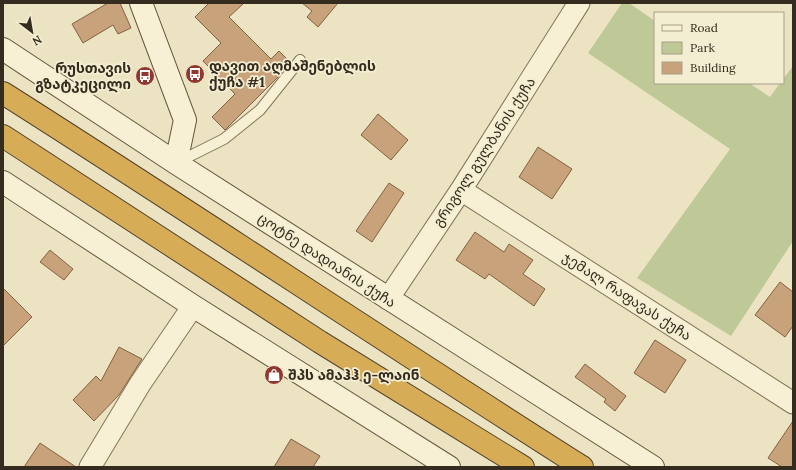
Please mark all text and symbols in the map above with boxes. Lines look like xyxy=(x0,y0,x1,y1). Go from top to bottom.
north arrow xyxy=(12,12,52,52)
legend xyxy=(654,12,784,84)
text: Road xyxy=(690,20,718,35)
text: N xyxy=(29,32,44,49)
text: Park xyxy=(690,40,716,55)
place label: დავით აღმაშენებლის ქუჩა #1 xyxy=(209,57,376,91)
place label: რუსთავის გზატკეცილი xyxy=(35,59,131,93)
text: Building xyxy=(690,60,736,75)
bus stop icon: დავით აღმაშენებლის ქუჩა #1 xyxy=(184,63,206,85)
bus stop icon: რუსთავის გზატკეცილი xyxy=(134,65,156,87)
street label: გრიგოლ გულბანის ქუჩა xyxy=(429,74,539,230)
street label: ცოტნე დადიანის ქუჩა xyxy=(255,209,399,311)
street label: ჯემალ რაფავას ქუჩა xyxy=(559,248,695,344)
shop icon: შპს ამაჰჰ ე-ლაინ xyxy=(263,364,285,386)
place label: შპს ამაჰჰ ე-ლაინ xyxy=(288,366,420,384)

